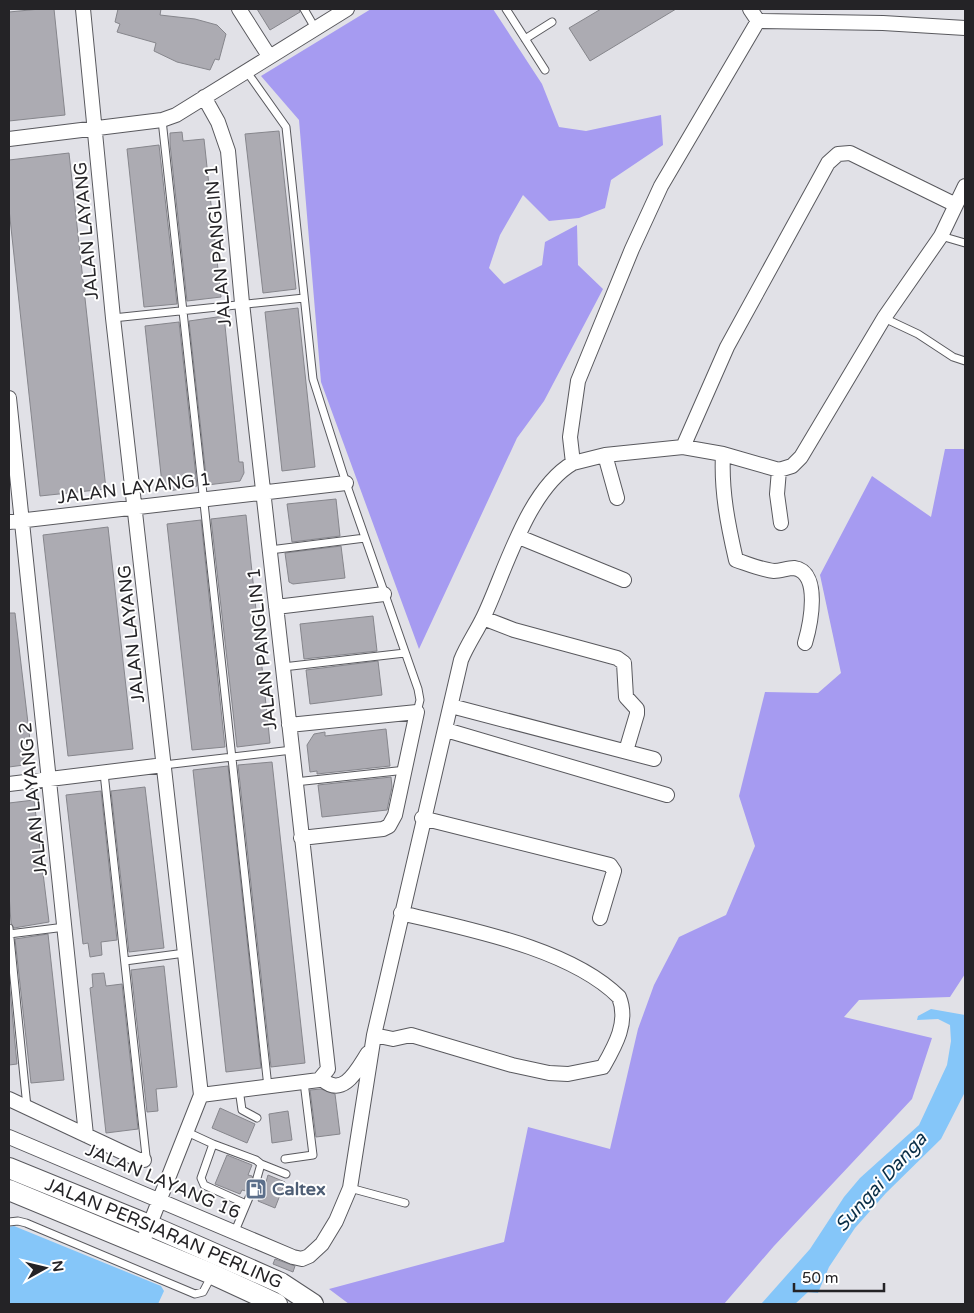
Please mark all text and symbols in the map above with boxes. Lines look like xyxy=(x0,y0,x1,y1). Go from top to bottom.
street label: JALAN LAYANG xyxy=(69,161,103,301)
street label: JALAN PANGLIN 1 xyxy=(200,164,236,328)
street label: JALAN LAYANG 1 xyxy=(56,468,212,508)
street label: JALAN LAYANG xyxy=(113,564,149,704)
street label: JALAN PANGLIN 1 xyxy=(243,567,281,731)
street label: JALAN LAYANG 2 xyxy=(14,721,52,877)
water label: Sungai Danga xyxy=(831,1127,932,1236)
street label: JALAN LAYANG 16 xyxy=(82,1138,244,1224)
street label: JALAN PERSIARAN PERLING xyxy=(40,1174,284,1294)
fuel station icon: Caltex xyxy=(244,1177,268,1201)
place label: Caltex xyxy=(272,1178,326,1200)
north arrow xyxy=(20,1243,70,1293)
scale bar xyxy=(794,1260,884,1292)
text: 50 m xyxy=(802,1269,839,1287)

